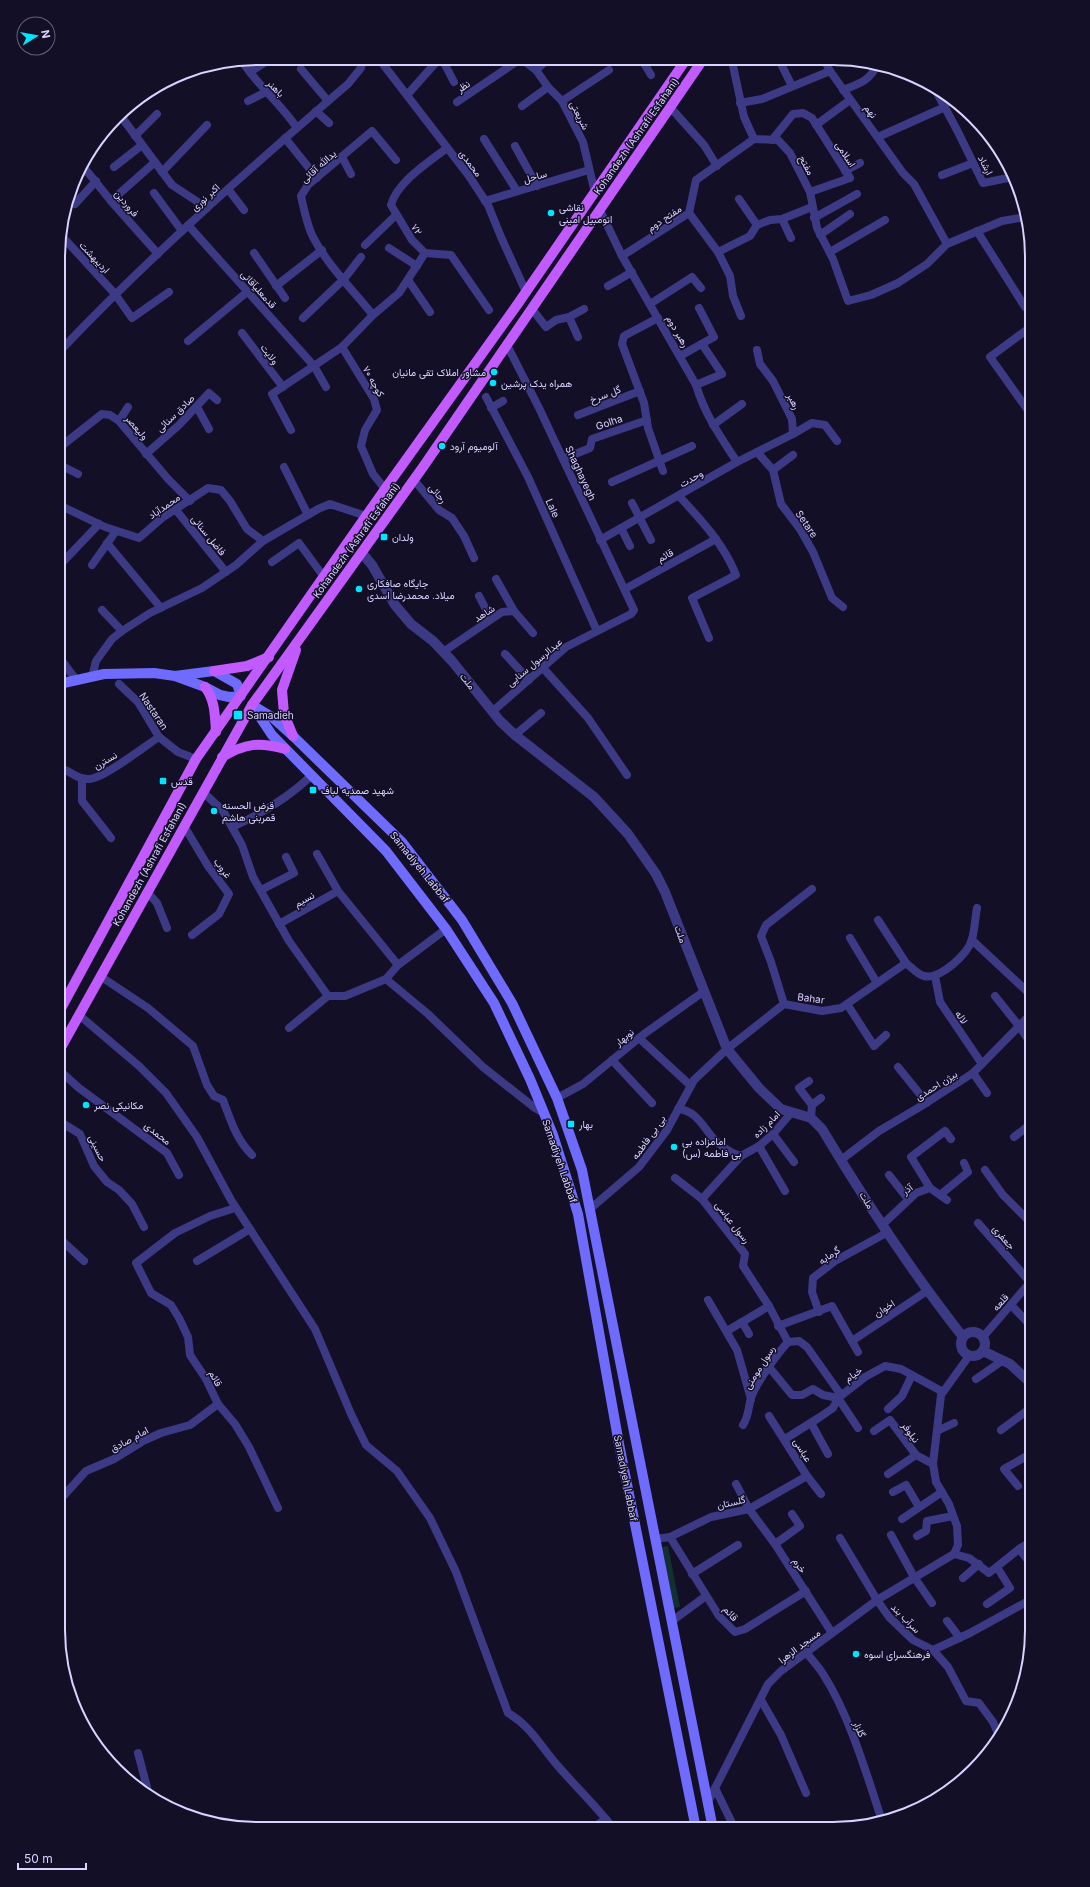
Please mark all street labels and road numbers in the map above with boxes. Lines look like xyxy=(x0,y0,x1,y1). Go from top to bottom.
street label: Kohandezh (Ashrafi Esfahani) xyxy=(591,75,681,197)
street label: باهنر xyxy=(263,76,287,100)
street label: نظر xyxy=(453,77,473,96)
street label: شریعتی xyxy=(567,99,592,132)
street label: نهم xyxy=(861,102,880,121)
street label: اسلامی xyxy=(832,139,859,170)
street label: یدالله آقائی xyxy=(298,147,339,186)
street label: محمدی xyxy=(456,147,485,179)
street label: مفتح xyxy=(796,153,817,177)
street label: ارشاد xyxy=(975,153,996,177)
street label: ساحل xyxy=(522,167,548,185)
street label: اکبر نوری xyxy=(188,181,222,214)
street label: فروردین xyxy=(112,187,142,220)
street label: مفتح دوم xyxy=(645,202,684,235)
street label: ۷۲ xyxy=(409,221,425,237)
street label: اردیبهشت xyxy=(77,239,113,276)
street label: قدمعلیآقائی xyxy=(238,267,280,312)
street label: رهبر دوم xyxy=(663,313,692,350)
street label: ولایت xyxy=(258,341,282,367)
street label: کوچه ۷۰ xyxy=(359,363,388,400)
street label: گل سرخ xyxy=(588,382,623,406)
street label: رهبر xyxy=(784,390,803,412)
street label: صادق سنائی xyxy=(153,392,197,435)
street label: ولیعصر xyxy=(122,411,151,443)
street label: Golha xyxy=(594,412,624,432)
street label: Shaghayegh xyxy=(563,444,599,502)
street label: وحدت xyxy=(677,466,705,490)
street label: Kohandezh (Ashrafi Esfahani) xyxy=(310,480,402,600)
street label: رجائی xyxy=(426,481,450,506)
street label: محمدآباد xyxy=(146,491,183,522)
street label: Lale xyxy=(544,497,563,520)
street label: Setare xyxy=(793,508,821,540)
street label: فاضل سنائی xyxy=(188,512,229,559)
street label: قائم xyxy=(655,546,676,565)
street label: شاهد xyxy=(471,602,497,624)
street label: عبدالرسول سنایی xyxy=(504,635,565,689)
street label: ملت xyxy=(458,670,478,692)
street label: Nastaran xyxy=(137,690,171,732)
street label: نسترن xyxy=(91,748,120,772)
street label: Kohandezh (Ashrafi Esfahani) xyxy=(110,800,188,928)
street label: Samadiyeh Labbaf xyxy=(388,829,452,905)
street label: غروب xyxy=(211,856,234,881)
street label: نسیم xyxy=(292,889,317,910)
street label: ملت xyxy=(672,924,690,944)
street label: Bahar xyxy=(797,990,826,1006)
street label: لاله xyxy=(953,1008,971,1026)
street label: نوبهار xyxy=(611,1026,637,1050)
street label: بیژن احمدی xyxy=(913,1067,960,1103)
street label: امام زاده xyxy=(750,1108,783,1141)
street label: بی بی فاطمه xyxy=(628,1113,668,1162)
street label: Samadiyeh Labbaf xyxy=(540,1118,580,1205)
street label: محمدی xyxy=(142,1119,174,1148)
street label: حسینی xyxy=(85,1132,110,1164)
street label: آذر xyxy=(898,1181,916,1198)
street label: ملت xyxy=(857,1189,877,1211)
street label: رسول عباسی xyxy=(712,1199,753,1246)
street label: جعفری xyxy=(989,1222,1018,1252)
street label: گرمابه xyxy=(816,1243,843,1267)
street label: قلعه xyxy=(989,1291,1011,1313)
street label: اخوان xyxy=(871,1297,897,1320)
street label: رسول مومنی xyxy=(741,1343,778,1392)
street label: خیام xyxy=(842,1363,865,1385)
street label: قائم xyxy=(206,1368,225,1389)
street label: نیلوفر xyxy=(898,1419,923,1445)
street label: امام صادق xyxy=(108,1424,151,1455)
street label: Samadiyeh Labbaf xyxy=(612,1434,640,1523)
street label: عباسی xyxy=(790,1436,815,1465)
street label: گلستان xyxy=(715,1493,747,1511)
street label: خرم xyxy=(790,1555,810,1576)
street label: سرآب بند xyxy=(888,1601,923,1636)
street label: قائم xyxy=(720,1603,741,1624)
street label: مسجد الزهرا xyxy=(776,1626,823,1666)
street label: گلزار xyxy=(850,1718,869,1740)

